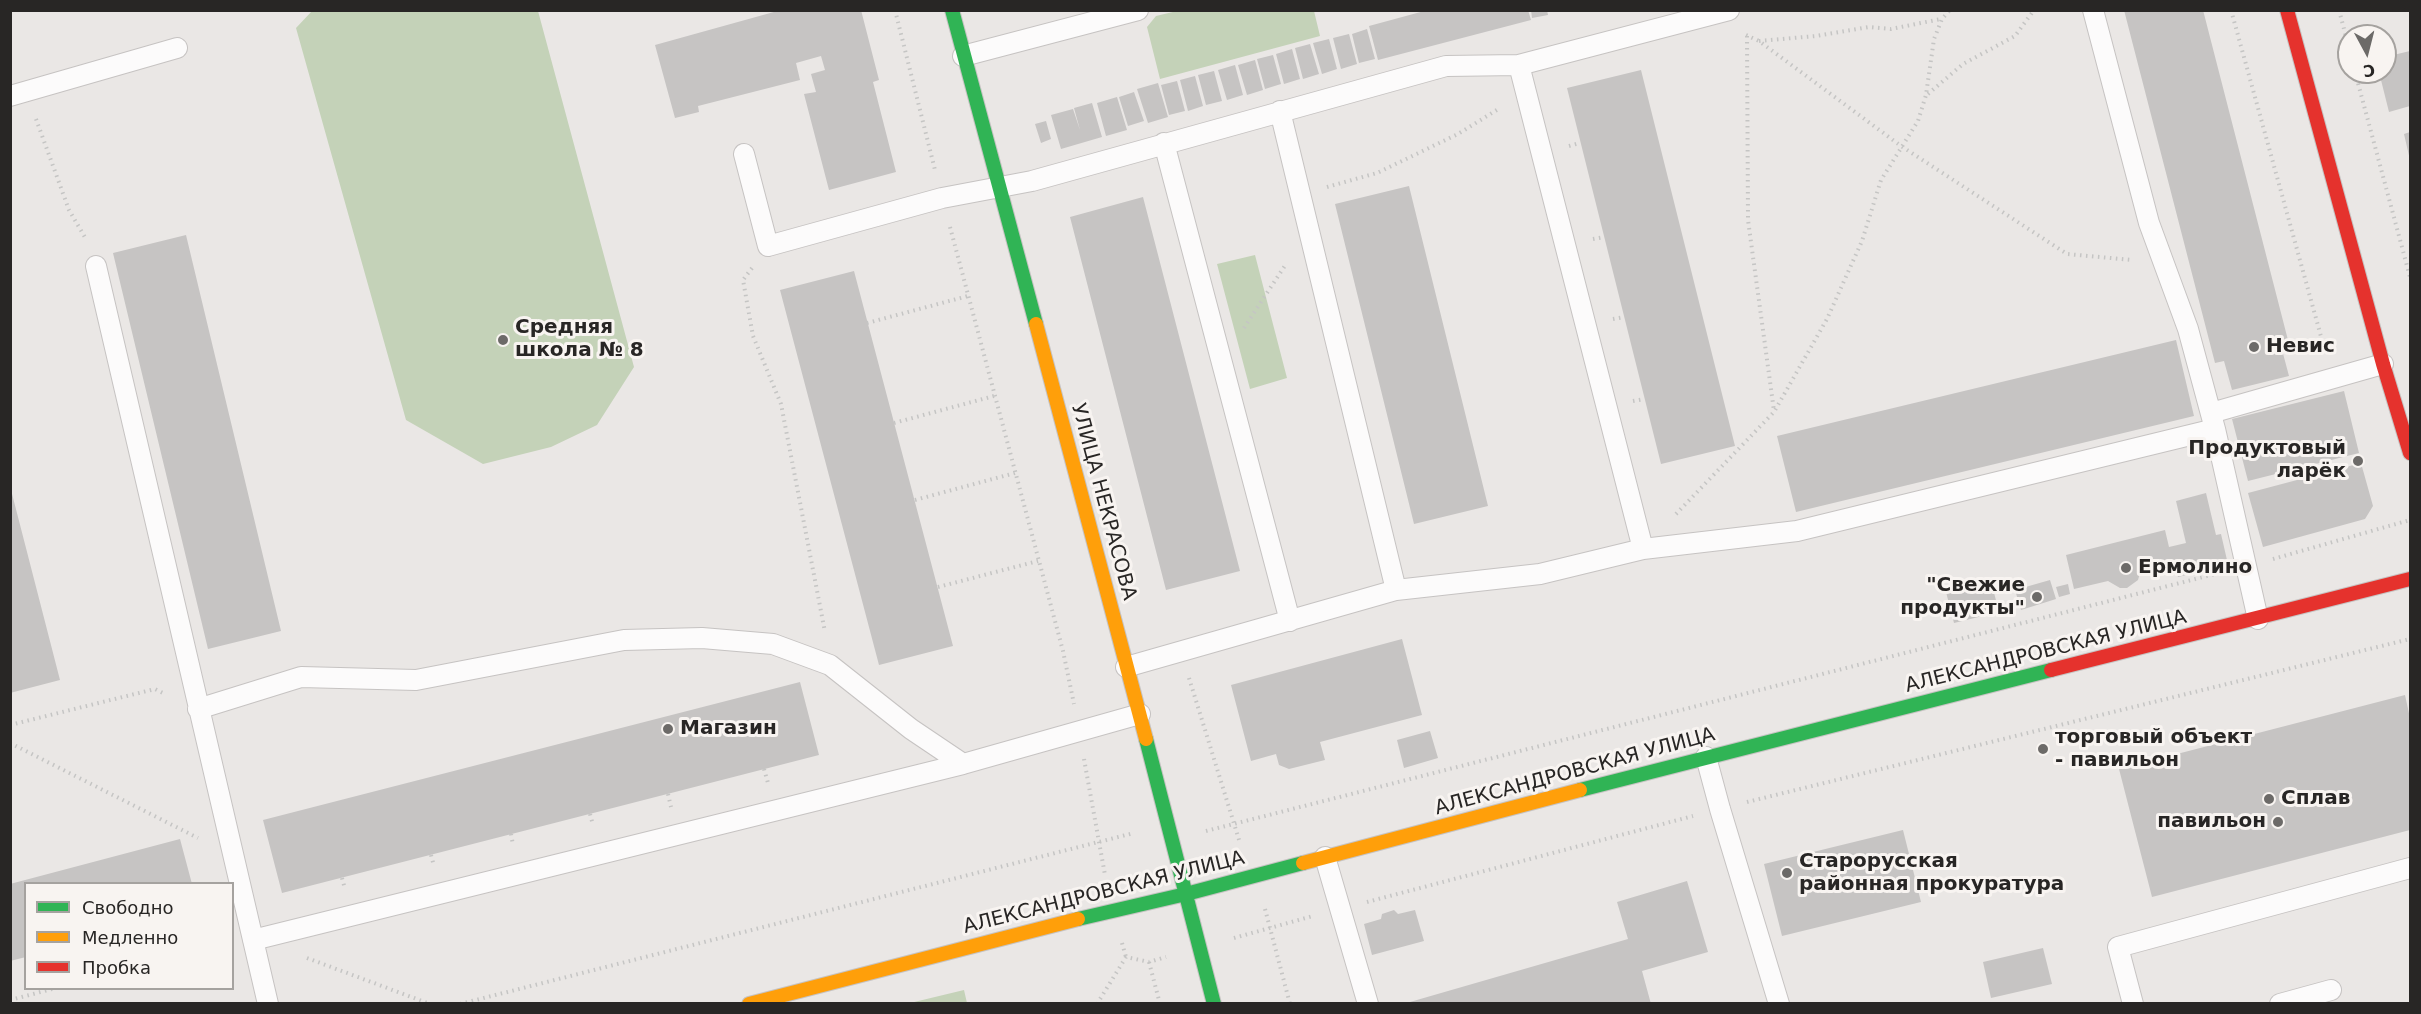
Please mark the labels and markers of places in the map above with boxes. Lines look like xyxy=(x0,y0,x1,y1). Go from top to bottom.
place label: Средняя школа № 8 xyxy=(515,316,644,363)
marker: Средняя школа № 8 xyxy=(496,333,510,347)
place label: Невис xyxy=(2266,335,2335,359)
marker: Невис xyxy=(2247,340,2261,354)
place label: Продуктовый ларёк xyxy=(2188,437,2346,484)
marker: Продуктовый ларёк xyxy=(2351,454,2365,468)
place label: Ермолино xyxy=(2138,556,2252,580)
marker: Ермолино xyxy=(2119,561,2133,575)
place label: "Свежие продукты" xyxy=(1900,574,2025,621)
marker: "Свежие продукты" xyxy=(2030,590,2044,604)
place label: Магазин xyxy=(680,717,777,741)
marker: Магазин xyxy=(661,722,675,736)
place label: торговый объект - павильон xyxy=(2055,726,2252,773)
marker: торговый объект - павильон xyxy=(2036,742,2050,756)
place label: Сплав xyxy=(2281,787,2350,811)
marker: Сплав xyxy=(2262,792,2276,806)
place label: павильон xyxy=(2157,810,2266,834)
marker: павильон xyxy=(2271,815,2285,829)
place label: Старорусская районная прокуратура xyxy=(1799,850,2064,897)
marker: Старорусская районная прокуратура xyxy=(1780,866,1794,880)

